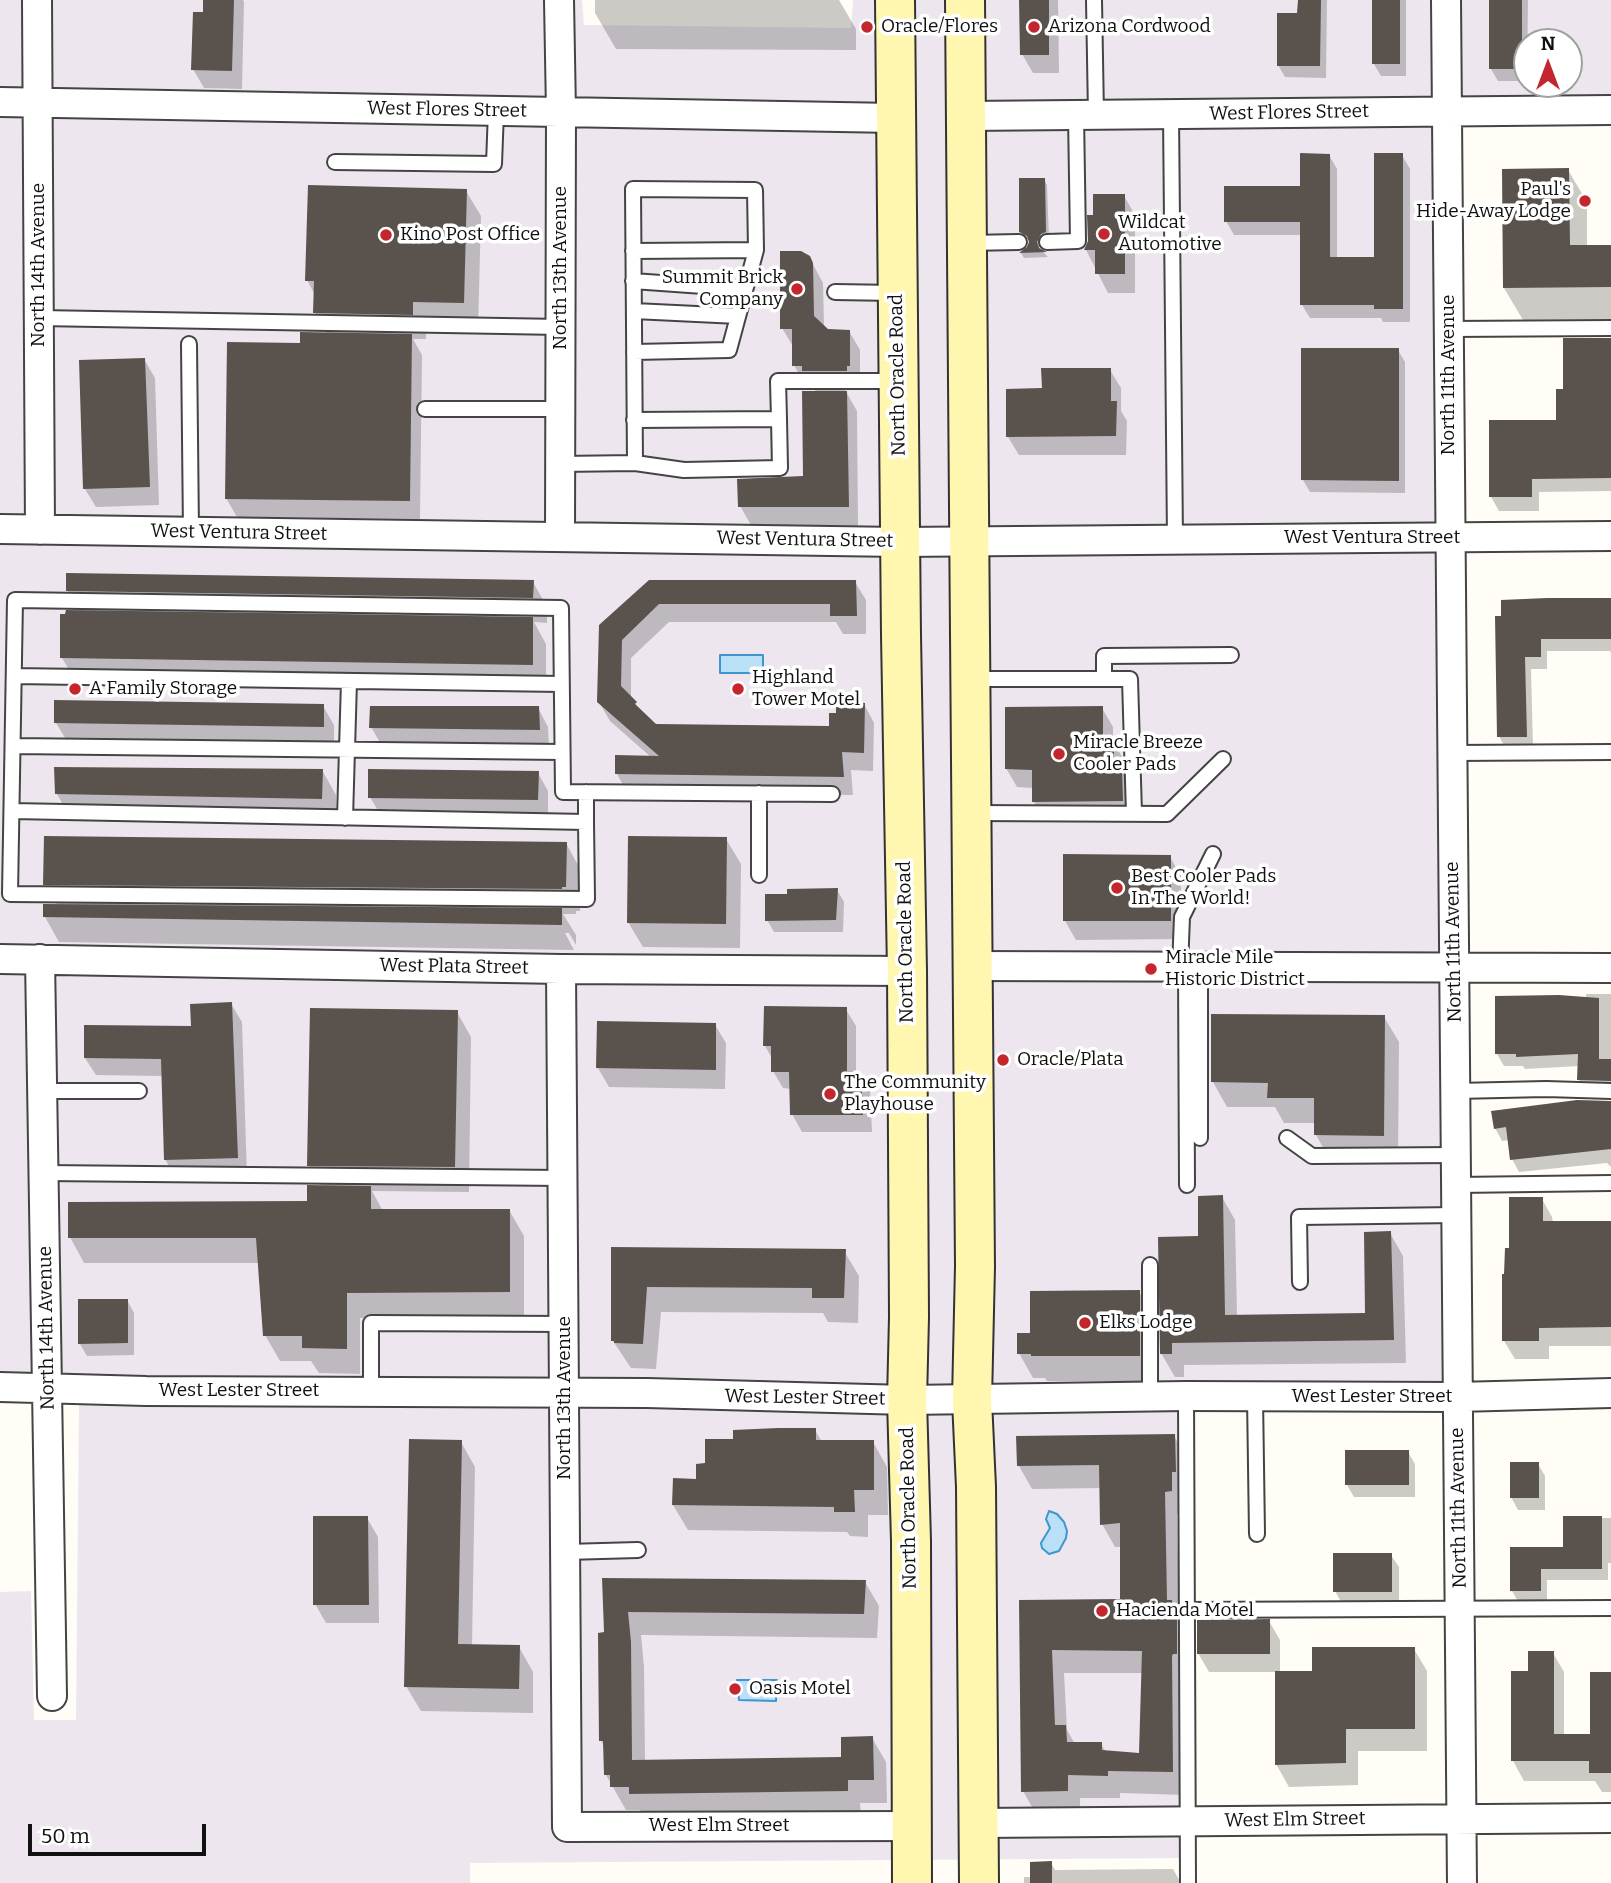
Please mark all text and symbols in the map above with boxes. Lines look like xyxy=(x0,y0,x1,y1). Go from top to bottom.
place label: Oracle/Flores xyxy=(881,16,998,38)
place label: Arizona Cordwood xyxy=(1048,16,1211,38)
marker: Oracle/Flores xyxy=(859,19,875,35)
marker: Arizona Cordwood xyxy=(1026,19,1042,35)
north arrow xyxy=(1513,28,1583,98)
text: N xyxy=(1541,32,1555,55)
street label: West Flores Street xyxy=(367,97,527,123)
street label: West Flores Street xyxy=(1209,100,1369,126)
place label: Paul's Hide-Away Lodge xyxy=(1416,179,1571,223)
street label: North 14th Avenue xyxy=(28,183,50,347)
street label: North 13th Avenue xyxy=(550,186,572,350)
marker: Paul's Hide-Away Lodge xyxy=(1577,193,1593,209)
place label: Wildcat Automotive xyxy=(1118,212,1222,256)
place label: Kino Post Office xyxy=(400,224,540,246)
marker: Wildcat Automotive xyxy=(1096,226,1112,242)
marker: Kino Post Office xyxy=(378,227,394,243)
place label: Summit Brick Company xyxy=(662,267,783,311)
marker: Summit Brick Company xyxy=(789,281,805,297)
street label: North Oracle Road xyxy=(885,294,911,456)
street label: North 11th Avenue xyxy=(1438,295,1460,455)
street label: West Ventura Street xyxy=(150,520,328,546)
street label: West Ventura Street xyxy=(716,527,894,553)
street label: West Ventura Street xyxy=(1284,527,1460,549)
place label: Highland Tower Motel xyxy=(752,667,860,711)
place label: A Family Storage xyxy=(89,678,237,700)
marker: A Family Storage xyxy=(67,681,83,697)
marker: Highland Tower Motel xyxy=(730,681,746,697)
place label: Miracle Breeze Cooler Pads xyxy=(1073,732,1203,776)
marker: Miracle Breeze Cooler Pads xyxy=(1051,746,1067,762)
street label: North Oracle Road xyxy=(893,861,919,1023)
street label: North 11th Avenue xyxy=(1441,861,1467,1023)
place label: Best Cooler Pads In The World! xyxy=(1131,866,1276,910)
marker: Best Cooler Pads In The World! xyxy=(1109,880,1125,896)
place label: Miracle Mile Historic District xyxy=(1165,947,1305,991)
street label: West Plata Street xyxy=(379,954,529,980)
marker: Miracle Mile Historic District xyxy=(1143,961,1159,977)
place label: Oracle/Plata xyxy=(1017,1049,1124,1071)
marker: Oracle/Plata xyxy=(995,1052,1011,1068)
place label: The Community Playhouse xyxy=(844,1072,986,1116)
marker: The Community Playhouse xyxy=(822,1086,838,1102)
street label: North 14th Avenue xyxy=(34,1246,60,1410)
place label: Elks Lodge xyxy=(1099,1312,1193,1334)
marker: Elks Lodge xyxy=(1077,1315,1093,1331)
street label: North 13th Avenue xyxy=(554,1316,576,1480)
street label: West Lester Street xyxy=(159,1380,319,1402)
street label: West Lester Street xyxy=(724,1385,886,1411)
street label: West Lester Street xyxy=(1292,1386,1452,1408)
street label: North Oracle Road xyxy=(896,1427,922,1589)
street label: North 11th Avenue xyxy=(1446,1427,1472,1589)
place label: Hacienda Motel xyxy=(1116,1600,1254,1622)
marker: Hacienda Motel xyxy=(1094,1603,1110,1619)
place label: Oasis Motel xyxy=(749,1678,851,1700)
marker: Oasis Motel xyxy=(727,1681,743,1697)
street label: West Elm Street xyxy=(1224,1807,1366,1833)
scale bar xyxy=(32,1810,210,1854)
street label: West Elm Street xyxy=(648,1815,790,1837)
text: 50 m xyxy=(41,1823,90,1849)

